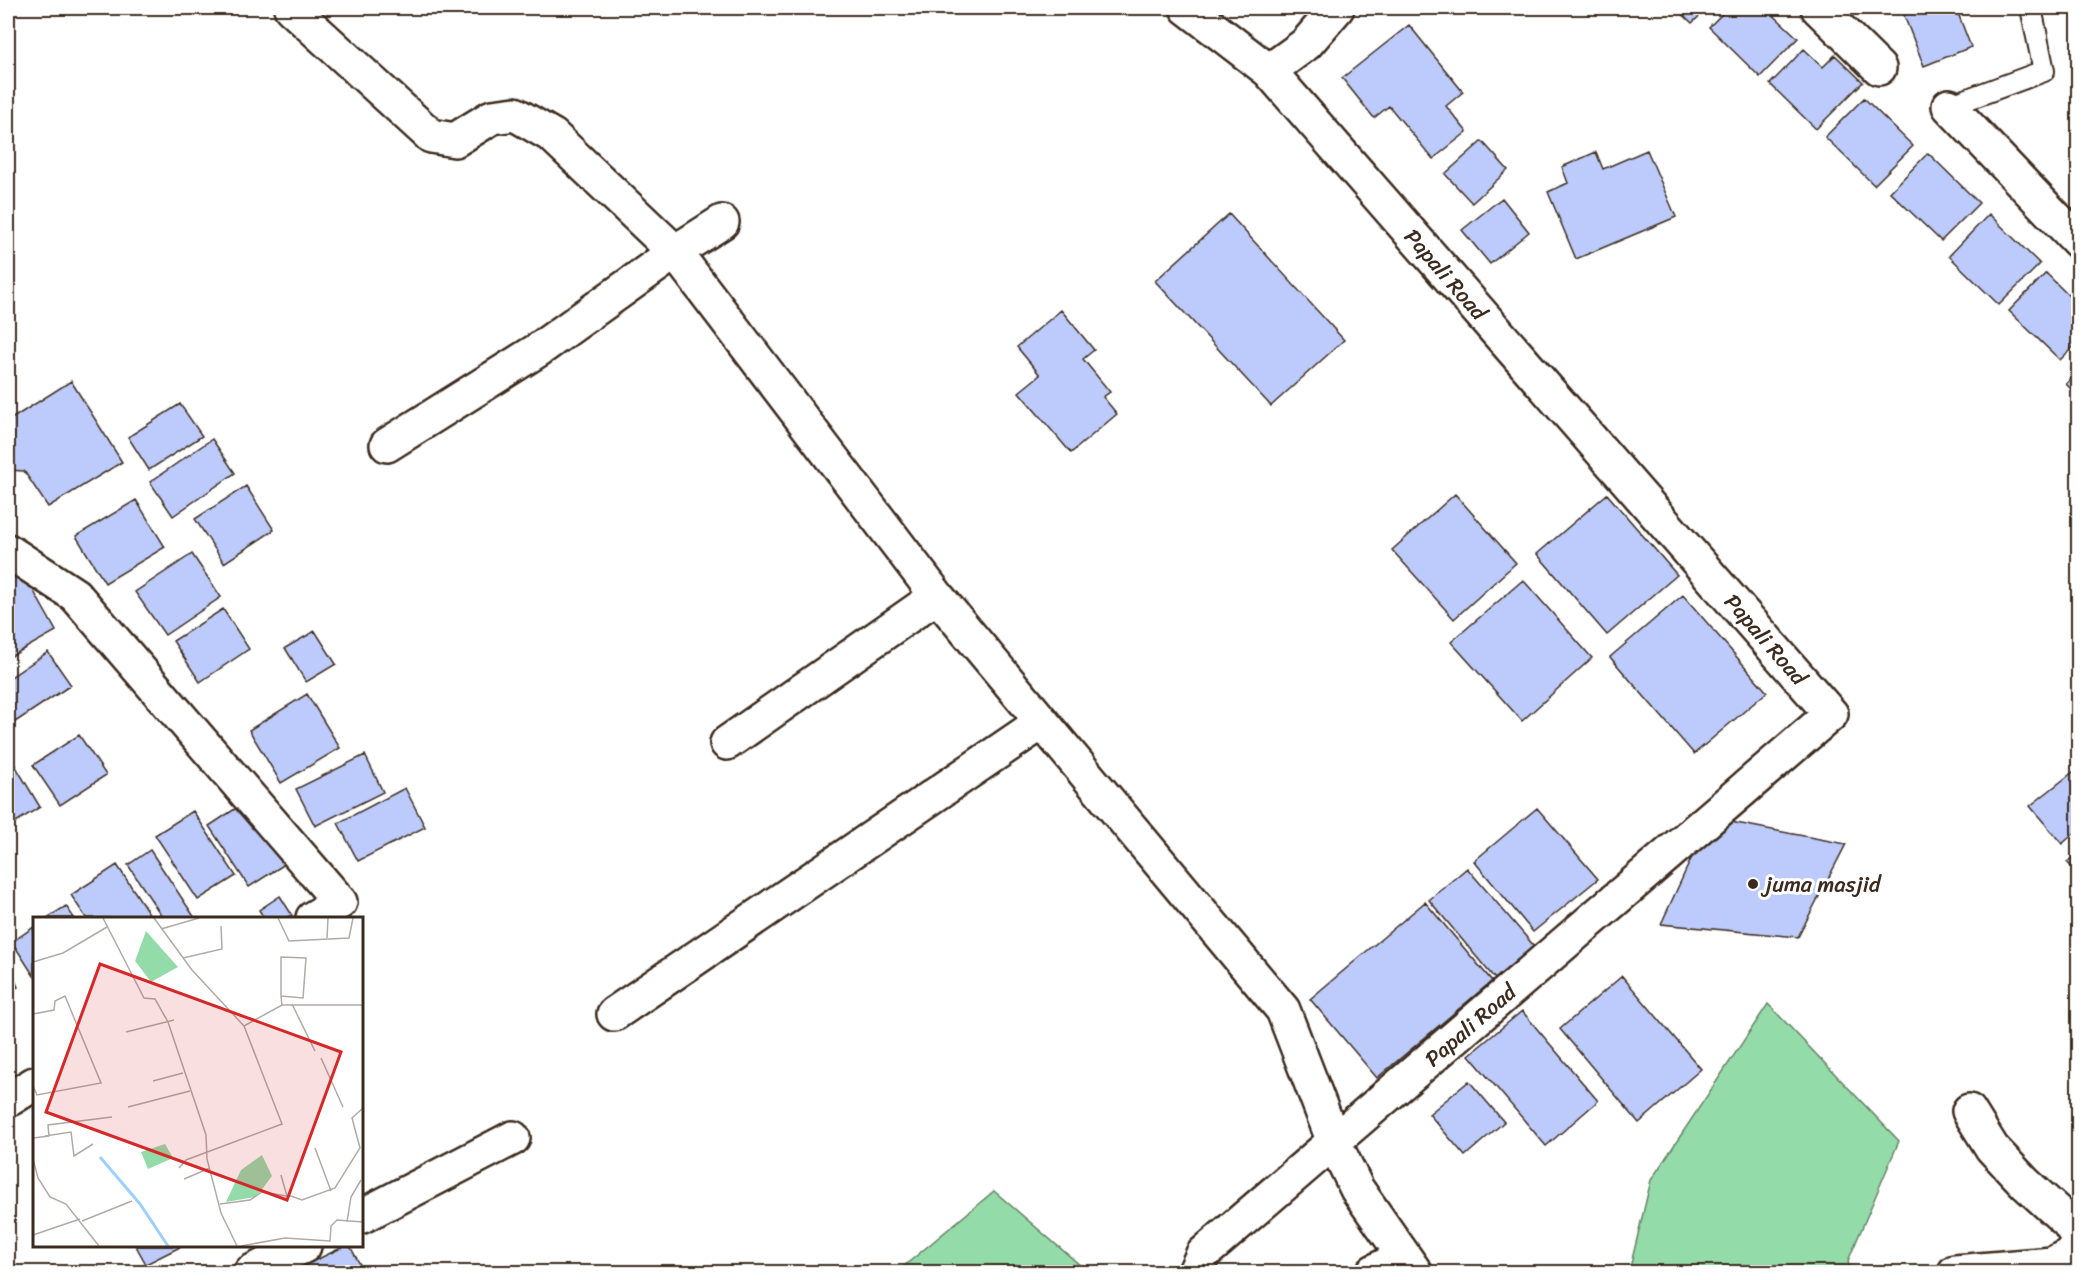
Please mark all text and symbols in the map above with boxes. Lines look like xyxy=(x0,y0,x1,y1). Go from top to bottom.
street label: Papali Road xyxy=(1394,219,1498,331)
street label: Papali Road xyxy=(1714,584,1818,696)
place label: juma masjid xyxy=(1760,865,1882,904)
marker: juma masjid xyxy=(1746,877,1760,891)
inset map xyxy=(33,917,363,1247)
street label: Papali Road xyxy=(1415,973,1527,1077)

